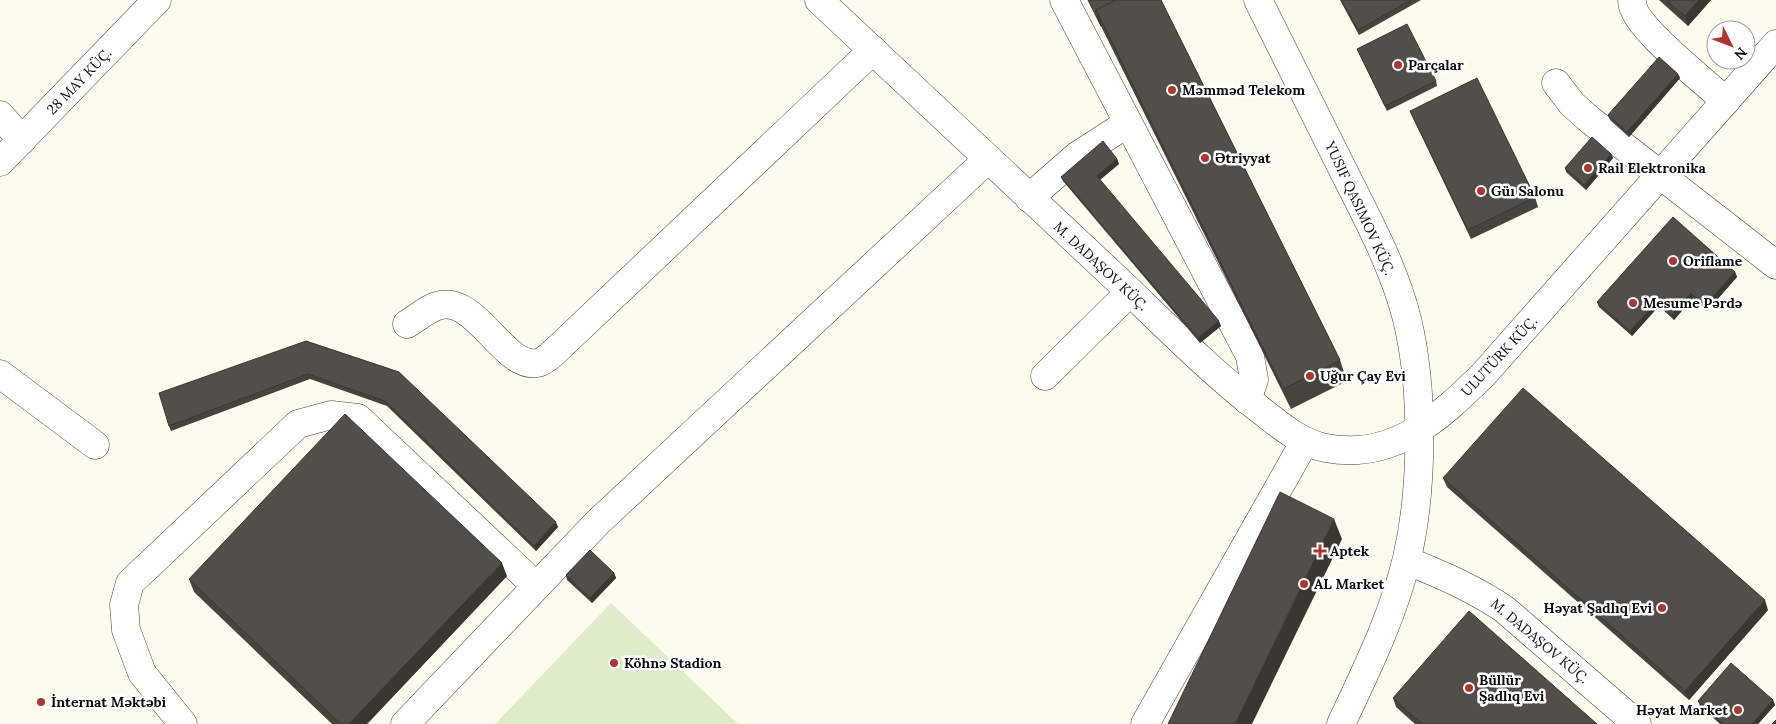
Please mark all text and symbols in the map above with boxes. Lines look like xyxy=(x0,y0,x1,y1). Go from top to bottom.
north arrow xyxy=(1706,20,1756,70)
street label: 28 MAY KÜÇ. xyxy=(43,44,115,118)
text: N xyxy=(1730,44,1751,64)
place label: Parçalar xyxy=(1408,56,1464,74)
marker: Parçalar xyxy=(1392,59,1404,71)
place label: Məmməd Telekom xyxy=(1182,81,1305,99)
marker: Məmməd Telekom xyxy=(1166,84,1178,96)
street label: YUSIF QASIMOV KÜÇ. xyxy=(1321,137,1399,278)
place label: Ətriyyat xyxy=(1215,149,1271,167)
marker: Ətriyyat xyxy=(1199,152,1211,164)
place label: Rail Elektronika xyxy=(1598,159,1707,177)
marker: Rail Elektronika xyxy=(1582,162,1594,174)
place label: Güı Salonu xyxy=(1491,182,1564,200)
marker: Güı Salonu xyxy=(1475,185,1487,197)
street label: M. DADAŞOV KÜÇ. xyxy=(1050,218,1152,314)
place label: Oriflame xyxy=(1683,252,1743,270)
marker: Oriflame xyxy=(1667,255,1679,267)
place label: Mesume Pərdə xyxy=(1643,294,1743,312)
marker: Mesume Pərdə xyxy=(1627,297,1639,309)
street label: ULUTÜRK KÜÇ. xyxy=(1457,312,1541,400)
place label: Uğur Çay Evi xyxy=(1320,367,1406,385)
marker: Uğur Çay Evi xyxy=(1304,370,1316,382)
place label: Aptek xyxy=(1330,542,1370,560)
marker: Aptek xyxy=(1314,545,1326,557)
place label: AL Market xyxy=(1314,575,1384,593)
marker: AL Market xyxy=(1298,578,1310,590)
street label: M. DADAŞOV KÜÇ. xyxy=(1487,595,1593,687)
place label: Həyat Şadlıq Evi xyxy=(1543,599,1652,617)
marker: Həyat Şadlıq Evi xyxy=(1656,602,1668,614)
place label: Köhnə Stadion xyxy=(624,654,722,672)
marker: Köhnə Stadion xyxy=(608,657,620,669)
place label: Büllür Şadlıq Evi xyxy=(1479,671,1545,705)
marker: Büllür Şadlıq Evi xyxy=(1463,682,1475,694)
place label: İnternat Məktəbi xyxy=(51,693,167,711)
marker: İnternat Məktəbi xyxy=(35,696,47,708)
place label: Həyat Market xyxy=(1636,701,1728,719)
marker: Həyat Market xyxy=(1732,704,1744,716)

